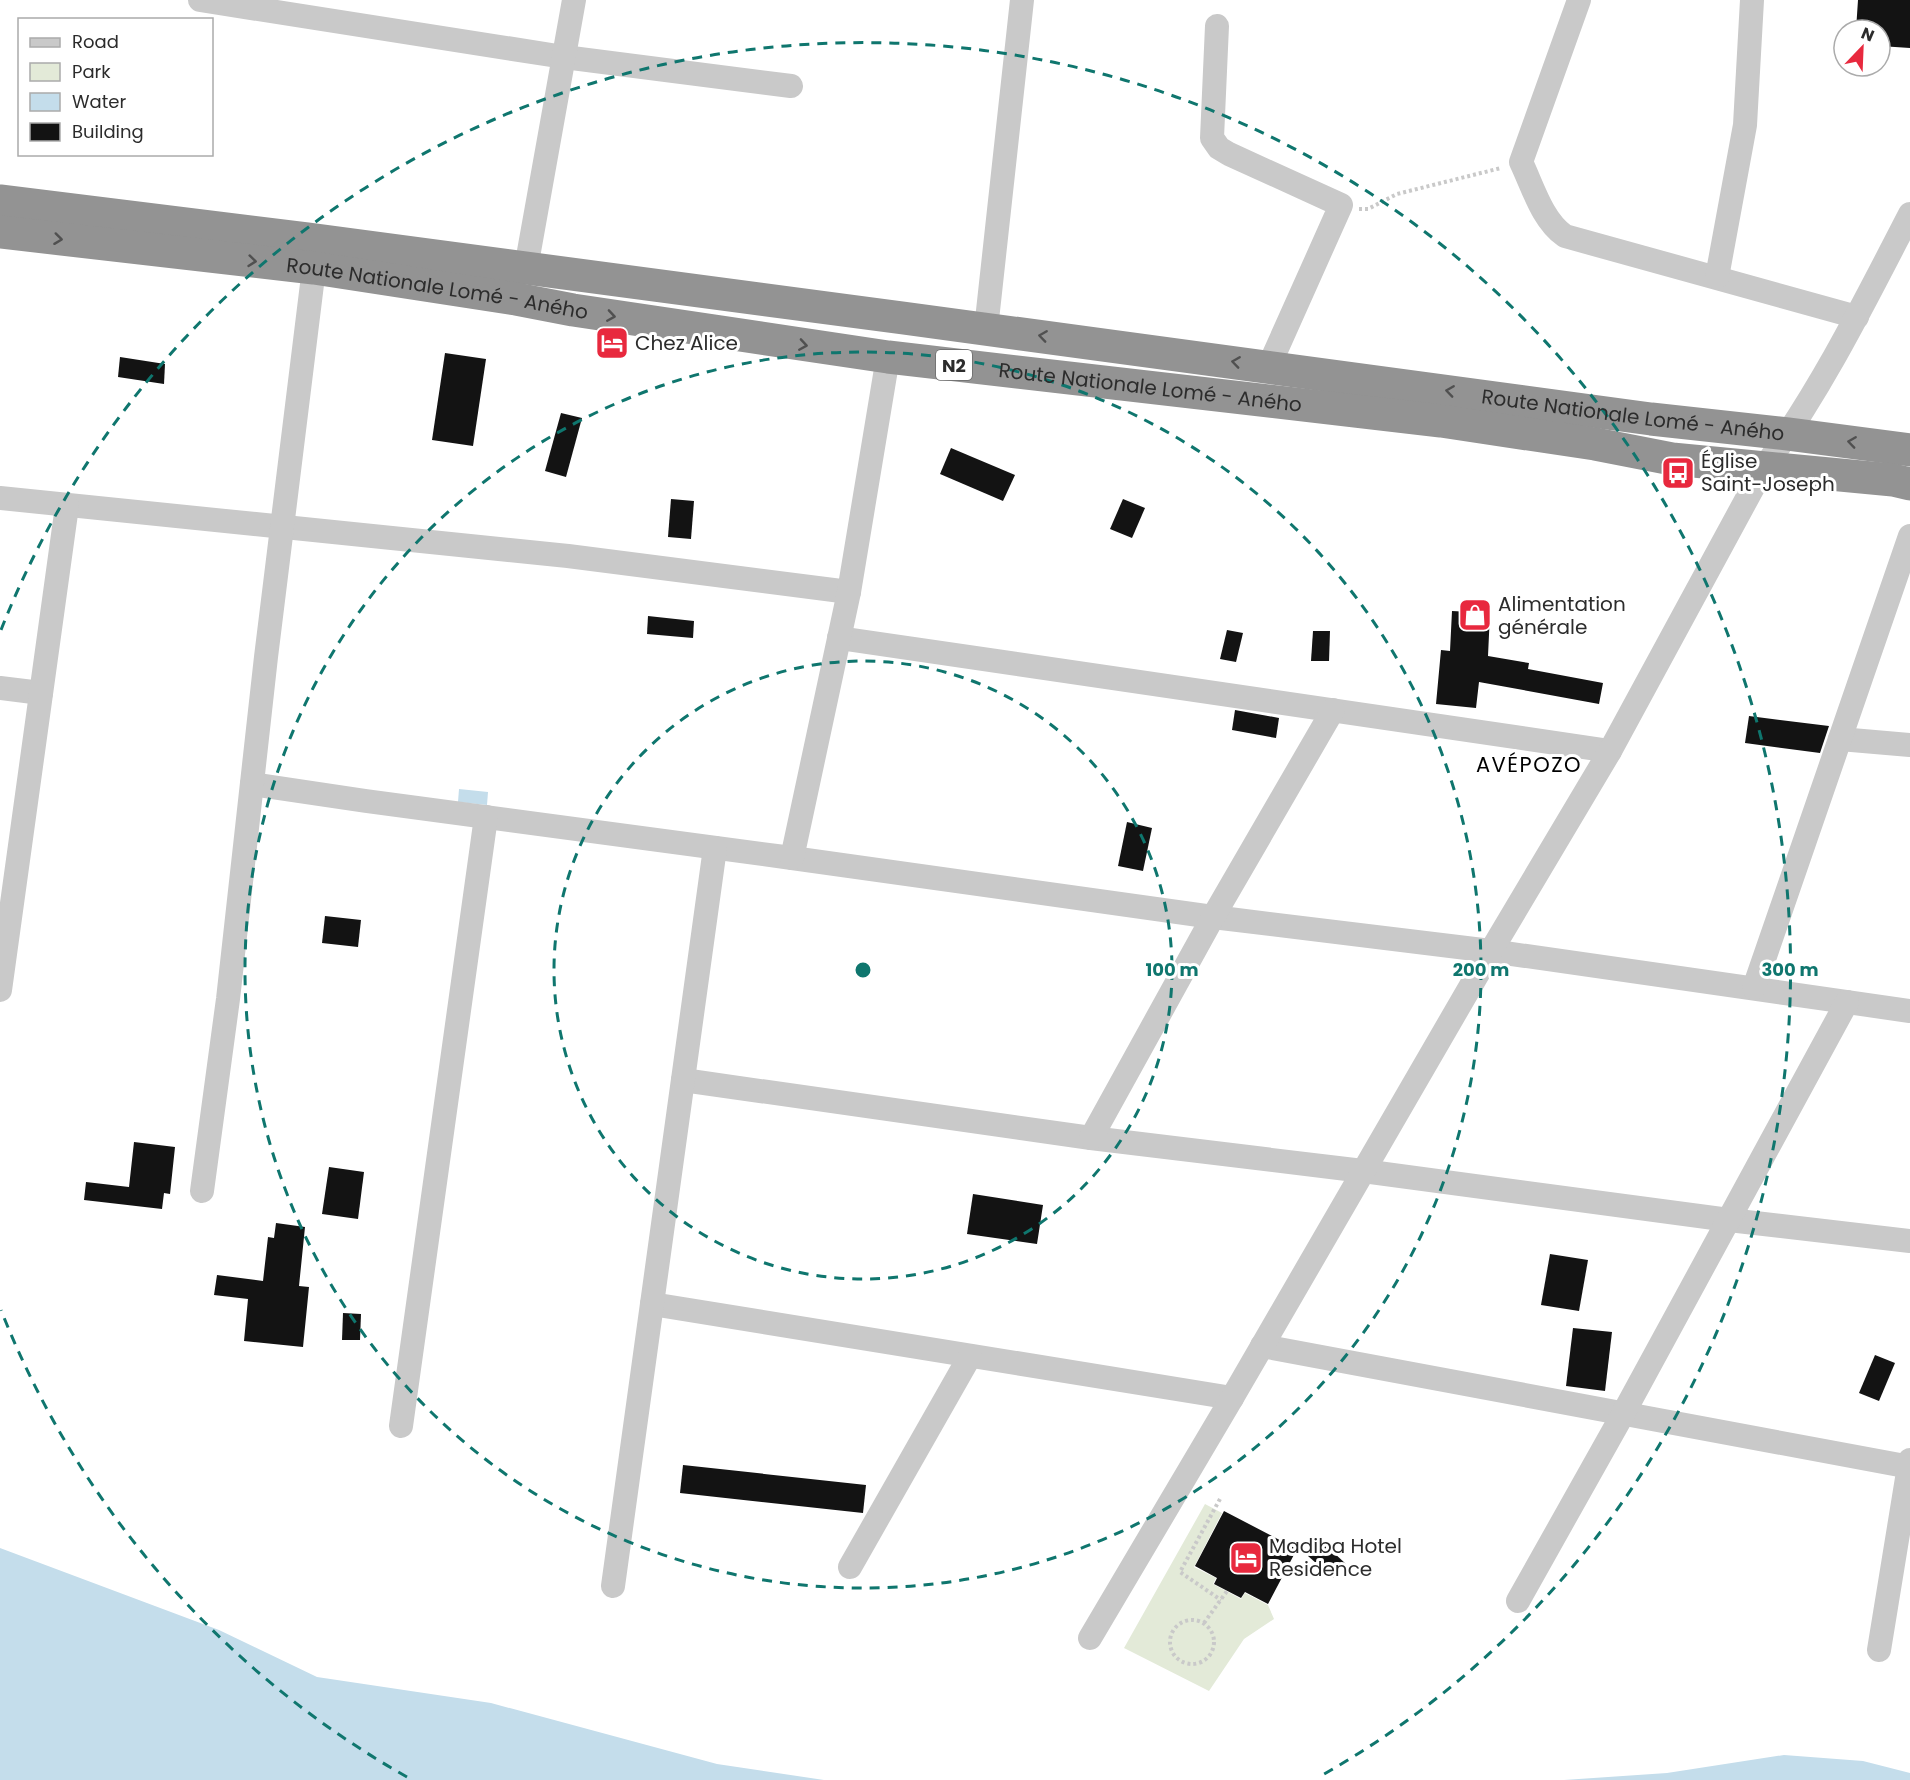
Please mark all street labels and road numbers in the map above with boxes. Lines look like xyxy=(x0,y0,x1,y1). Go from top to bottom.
street label: Route Nationale Lomé - Aného xyxy=(285,251,590,326)
road number: N2 xyxy=(936,350,972,380)
street label: Route Nationale Lomé - Aného xyxy=(997,356,1303,419)
street label: Route Nationale Lomé - Aného xyxy=(1480,382,1786,448)

